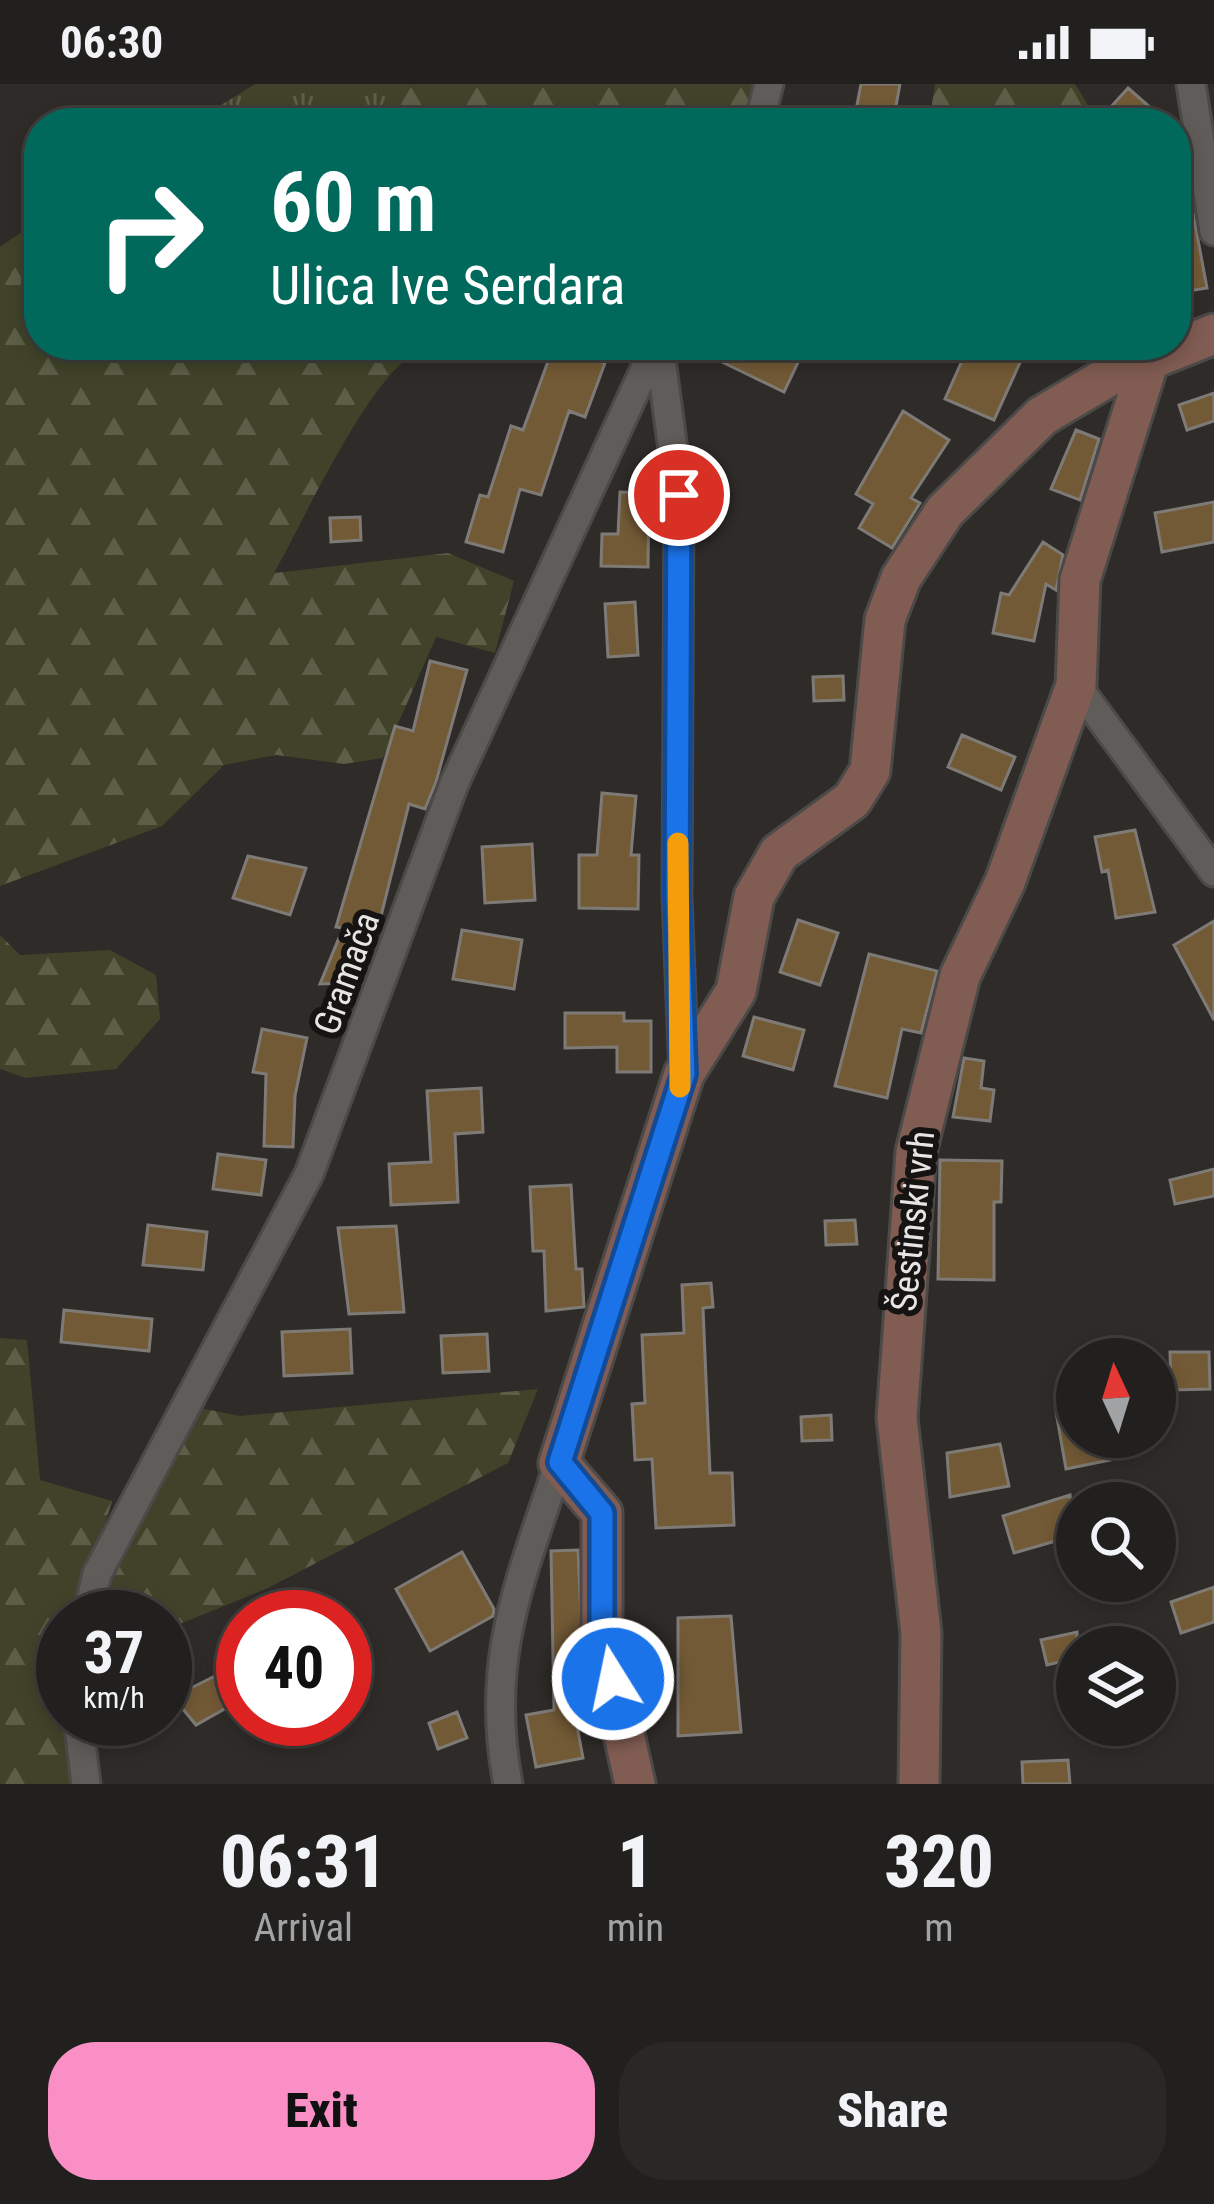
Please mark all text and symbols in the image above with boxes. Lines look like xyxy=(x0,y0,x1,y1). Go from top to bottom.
text: 06:30 xyxy=(60,16,163,69)
text: 60 m xyxy=(270,153,437,252)
icon: right xyxy=(72,156,228,312)
text: Ulica Ive Serdara xyxy=(270,254,625,317)
pin xyxy=(628,444,730,546)
icon: arrive xyxy=(646,462,712,528)
street label: Gramača xyxy=(305,906,388,1040)
street label: Šestinski vrh xyxy=(882,1129,943,1313)
north arrow xyxy=(1056,1338,1176,1458)
map controls xyxy=(1056,1338,1176,1746)
button: search xyxy=(1056,1482,1176,1602)
speed limit sign: 40 xyxy=(216,1590,372,1746)
position arrow xyxy=(550,1616,676,1742)
text: 37 xyxy=(84,1617,144,1688)
button: layers xyxy=(1056,1626,1176,1746)
text: km/h xyxy=(83,1680,145,1715)
text: 06:31 xyxy=(220,1820,387,1905)
text: 1 xyxy=(617,1820,654,1905)
text: 320 xyxy=(884,1820,994,1905)
text: Arrival xyxy=(254,1905,353,1951)
text: min xyxy=(607,1905,664,1951)
text: m xyxy=(924,1905,954,1951)
button: Exit xyxy=(48,2042,595,2180)
button: Share xyxy=(619,2042,1166,2180)

